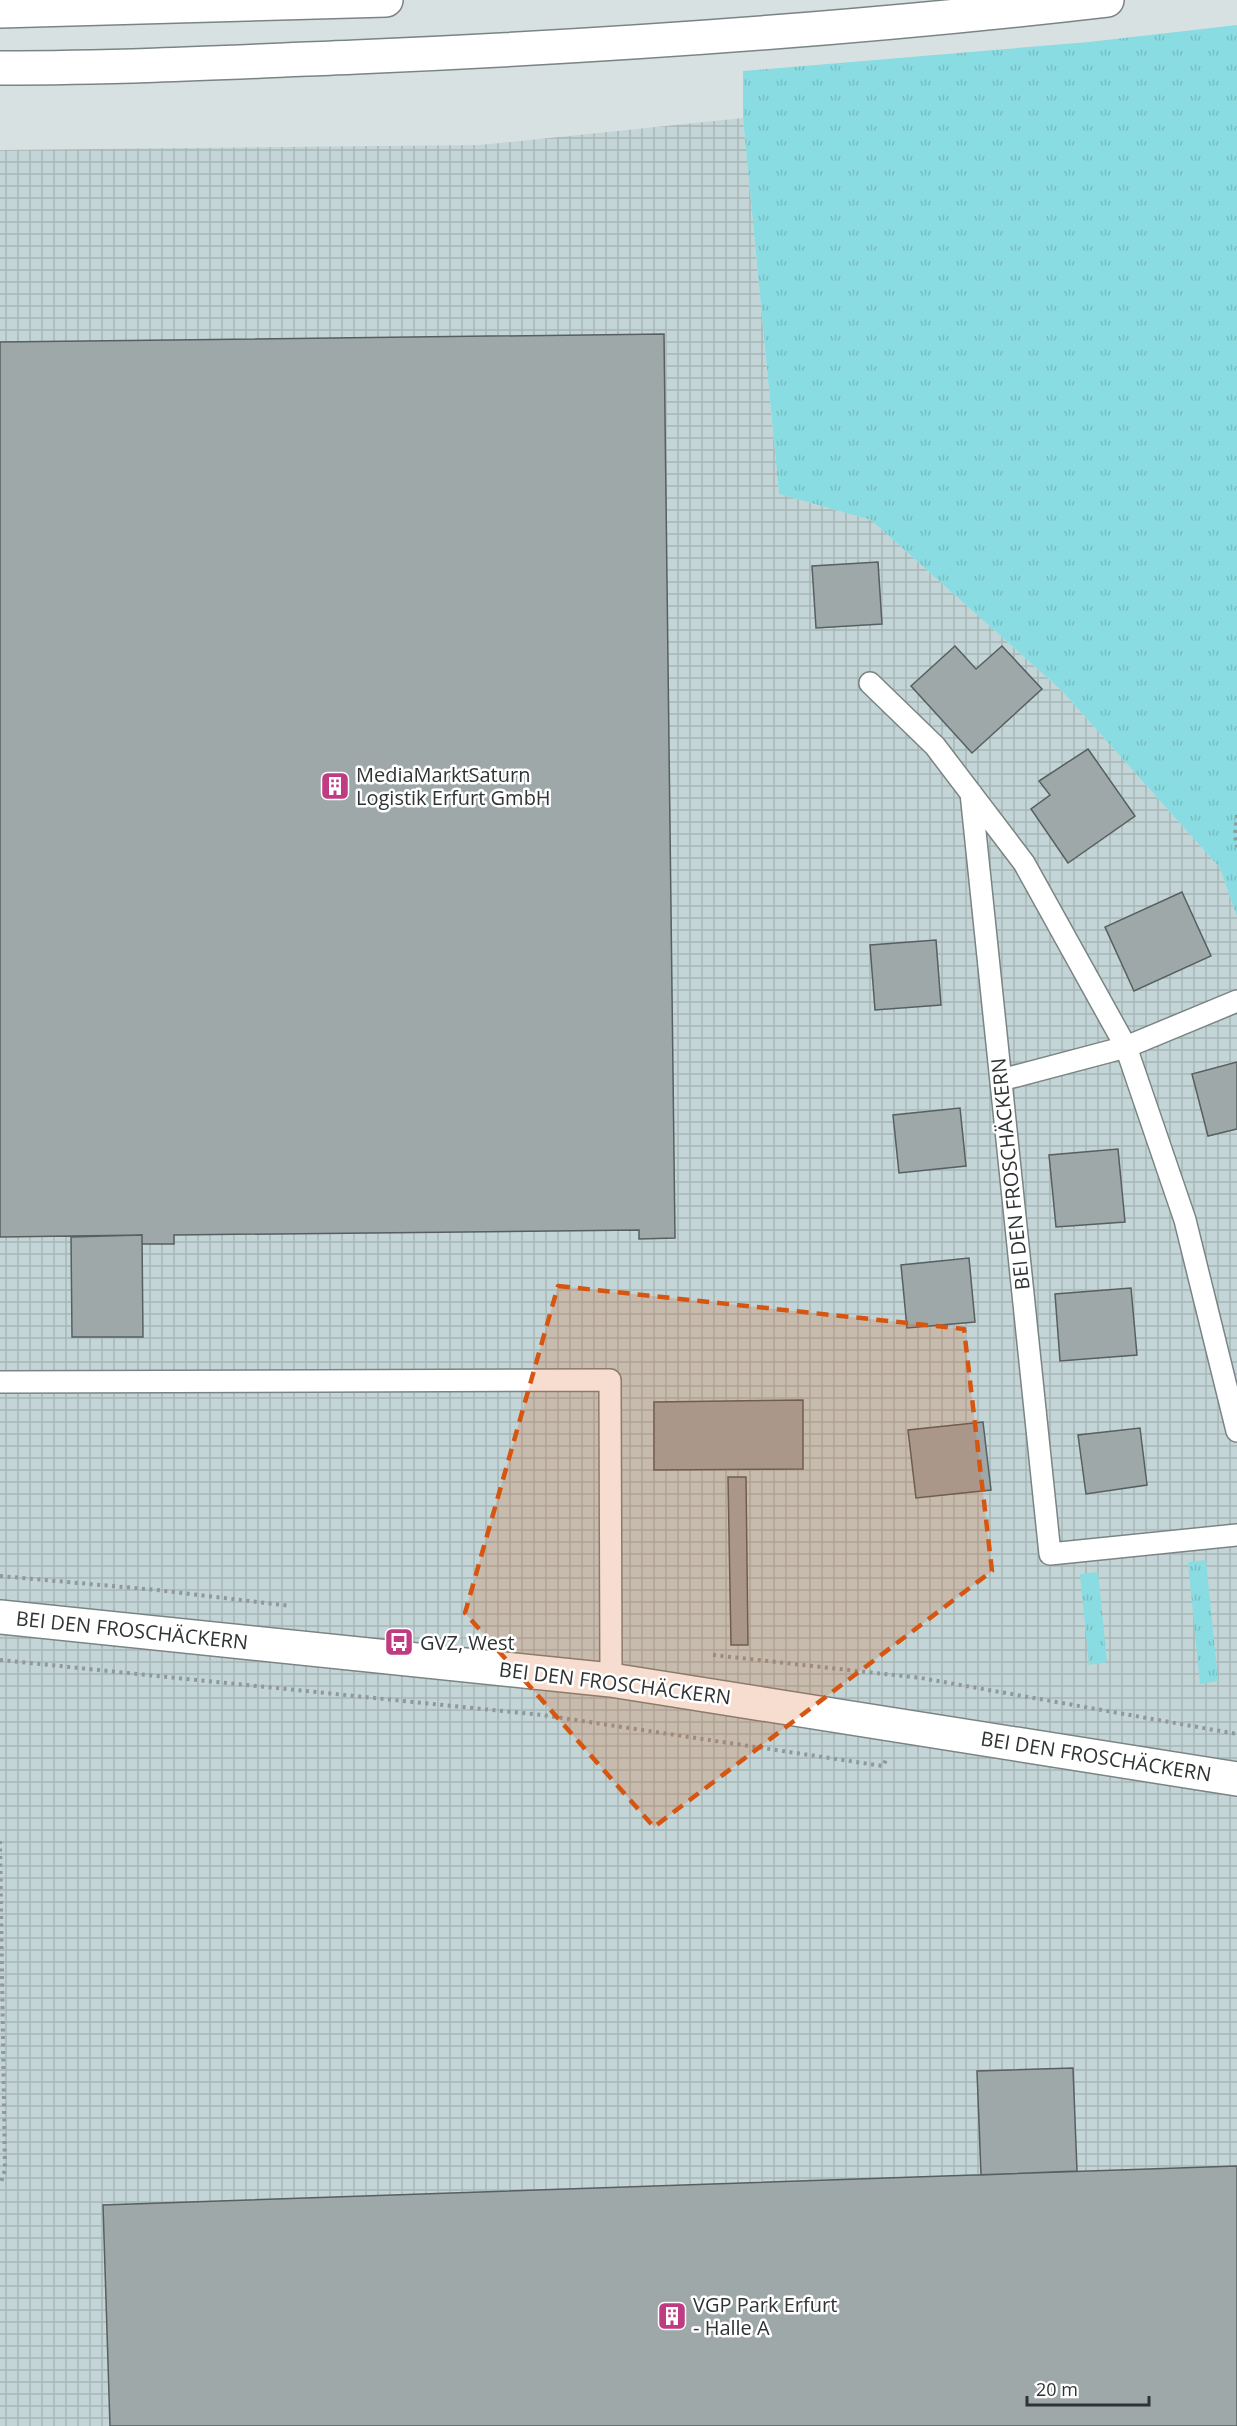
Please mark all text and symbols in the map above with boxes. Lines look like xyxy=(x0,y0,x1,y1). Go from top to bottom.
place label: MediaMarktSaturn Logistik Erfurt GmbH xyxy=(356,761,551,811)
building icon: MediaMarktSaturn Logistik Erfurt GmbH xyxy=(319,770,351,802)
street label: BEI DEN FROSCHÄCKERN xyxy=(984,1057,1036,1291)
street label: BEI DEN FROSCHÄCKERN xyxy=(15,1604,249,1656)
bus stop icon: GVZ, West xyxy=(383,1626,415,1658)
place label: GVZ, West xyxy=(420,1629,515,1656)
street label: BEI DEN FROSCHÄCKERN xyxy=(498,1655,732,1711)
street label: BEI DEN FROSCHÄCKERN xyxy=(979,1724,1213,1788)
place label: VGP Park Erfurt - Halle A xyxy=(693,2291,837,2341)
building icon: VGP Park Erfurt - Halle A xyxy=(656,2300,688,2332)
scale bar xyxy=(1027,2369,1148,2407)
text: 20 m xyxy=(1036,2377,1078,2401)

